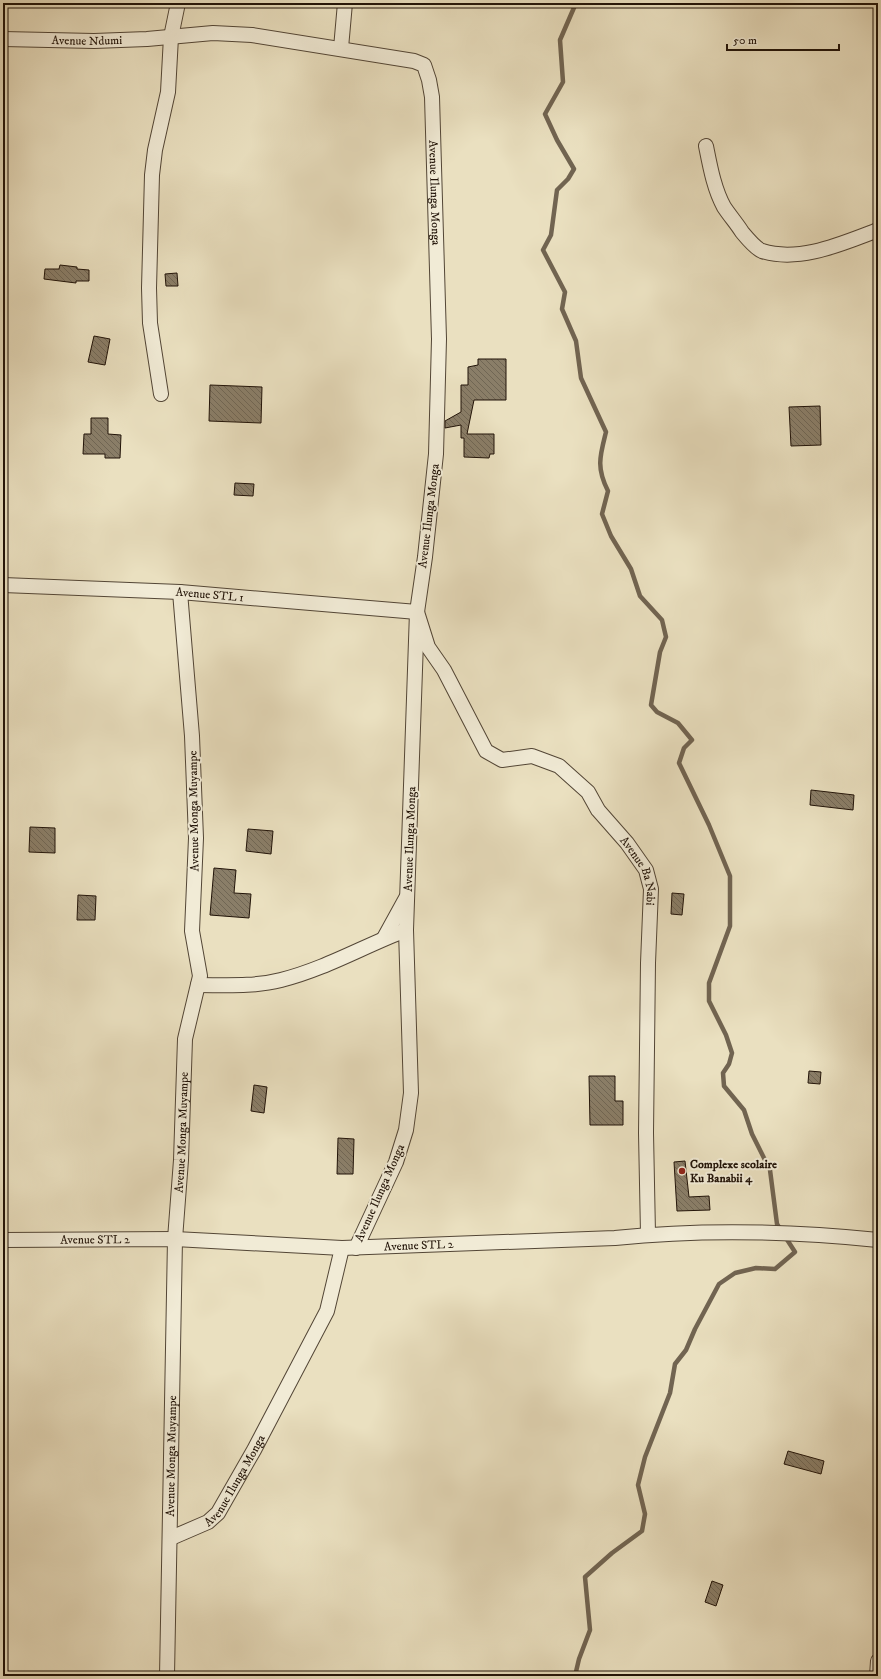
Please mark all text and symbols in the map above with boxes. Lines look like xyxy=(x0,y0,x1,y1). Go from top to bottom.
scale bar xyxy=(727,26,839,52)
street label: Avenue Ndumi xyxy=(51,32,123,49)
text: 50 m xyxy=(733,33,757,48)
street label: Avenue Ilunga Monga xyxy=(426,140,444,246)
street label: Avenue Ilunga Monga xyxy=(415,462,443,569)
street label: Avenue STL 1 xyxy=(175,584,244,605)
street label: Avenue Monga Muyampe xyxy=(185,750,203,872)
street label: Avenue Ilunga Monga xyxy=(401,785,419,892)
street label: Avenue Ba Nabi xyxy=(617,833,659,906)
street label: Avenue Monga Muyampe xyxy=(171,1072,191,1193)
street label: Avenue Ilunga Monga xyxy=(352,1141,409,1244)
place label: Complexe scolaire Ku Banabii 4 xyxy=(690,1157,777,1186)
marker: Complexe scolaire Ku Banabii 4 xyxy=(677,1166,687,1176)
street label: Avenue STL 2 xyxy=(60,1232,130,1247)
street label: Avenue STL 2 xyxy=(384,1236,454,1254)
street label: Avenue Monga Muyampe xyxy=(162,1395,180,1517)
street label: Avenue Ilunga Monga xyxy=(201,1431,269,1530)

